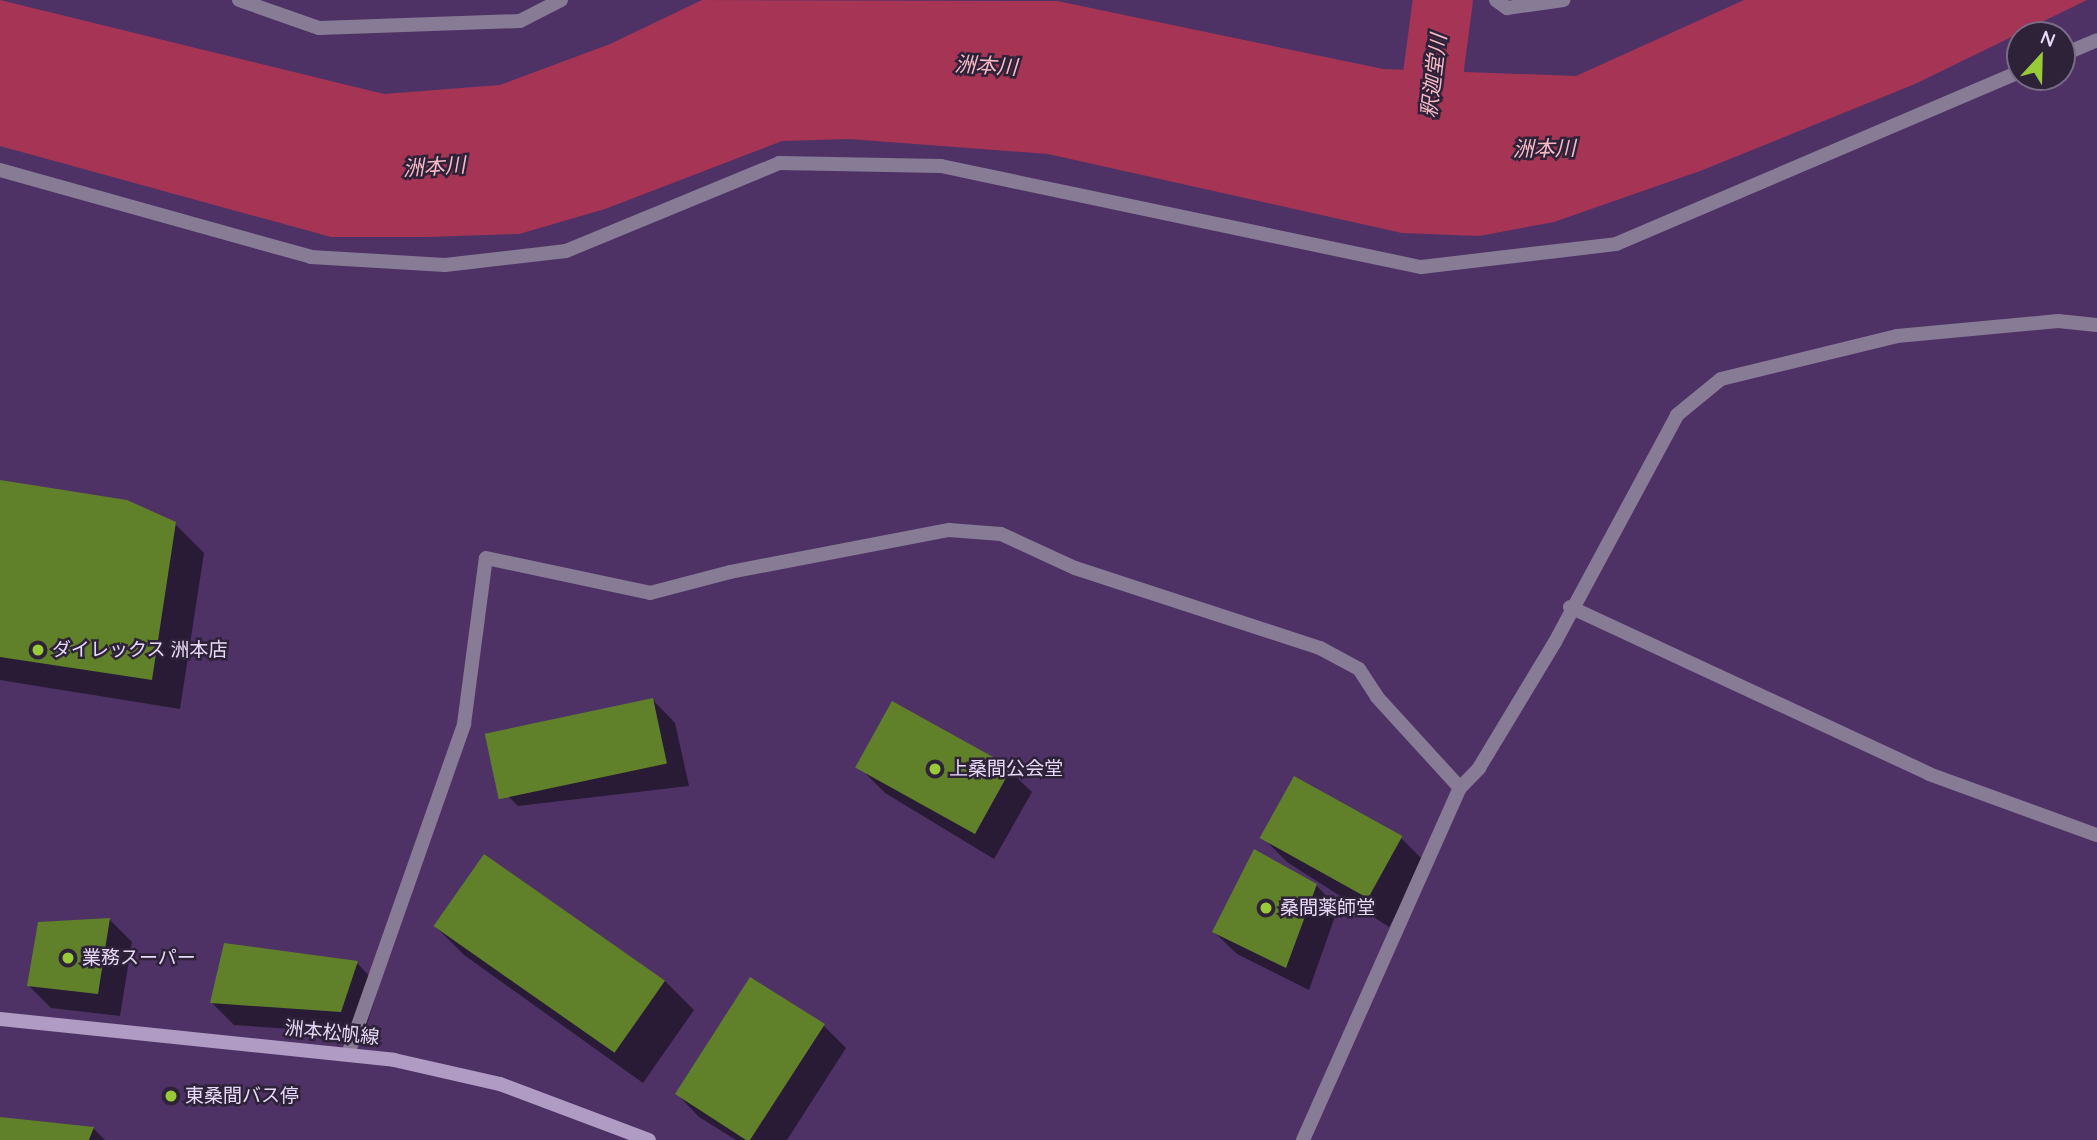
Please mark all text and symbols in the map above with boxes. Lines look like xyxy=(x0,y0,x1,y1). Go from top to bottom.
north arrow xyxy=(2006,21,2076,91)
text: N xyxy=(2037,25,2059,52)
water label: 釈迦堂川 xyxy=(1415,33,1451,119)
water label: 洲本川 xyxy=(954,51,1018,79)
water label: 洲本川 xyxy=(1512,135,1576,161)
water label: 洲本川 xyxy=(402,151,466,181)
place label: ダイレックス 洲本店 xyxy=(52,639,228,661)
marker: ダイレックス 洲本店 xyxy=(30,642,46,658)
place label: 上桑間公会堂 xyxy=(949,758,1063,780)
marker: 上桑間公会堂 xyxy=(927,761,943,777)
place label: 桑間薬師堂 xyxy=(1280,897,1375,919)
marker: 桑間薬師堂 xyxy=(1258,900,1274,916)
place label: 業務スーパー xyxy=(82,947,196,969)
marker: 業務スーパー xyxy=(60,950,76,966)
street label: 洲本松帆線 xyxy=(284,1017,380,1049)
place label: 東桑間バス停 xyxy=(185,1085,299,1107)
marker: 東桑間バス停 xyxy=(163,1088,179,1104)

